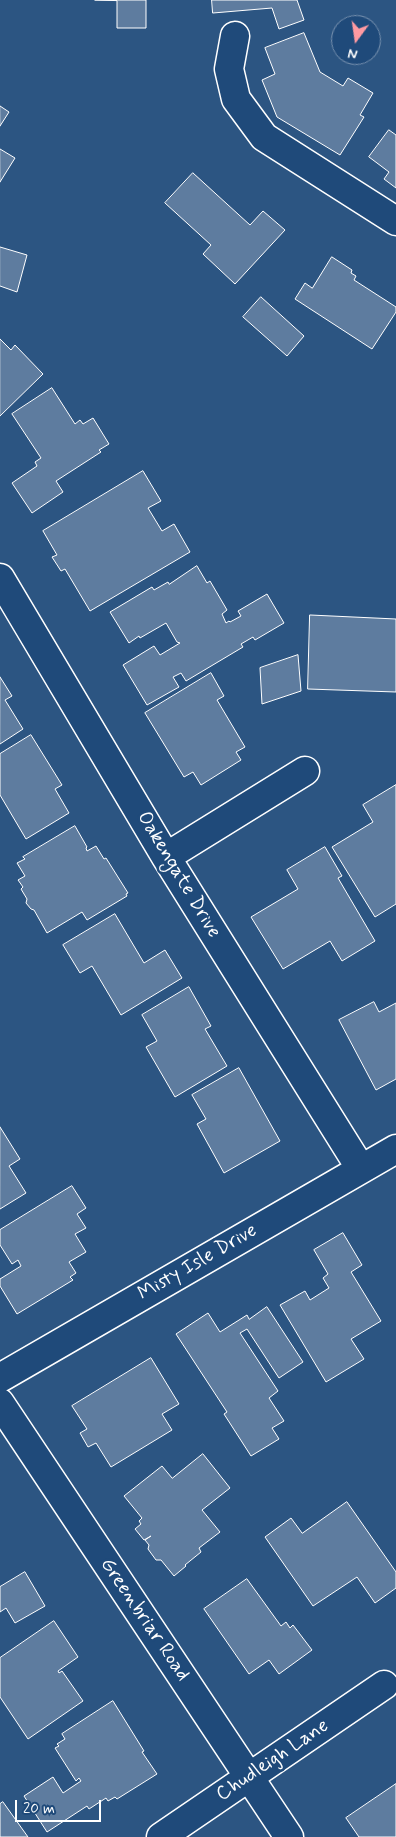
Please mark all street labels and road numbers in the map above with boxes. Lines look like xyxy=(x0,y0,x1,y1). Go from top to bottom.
street label: Oakengate Drive xyxy=(131,807,225,943)
street label: Misty Isle Drive xyxy=(134,1219,262,1307)
street label: Greenbriar Road xyxy=(94,1554,194,1686)
street label: Chudleigh Lane xyxy=(212,1715,334,1807)

